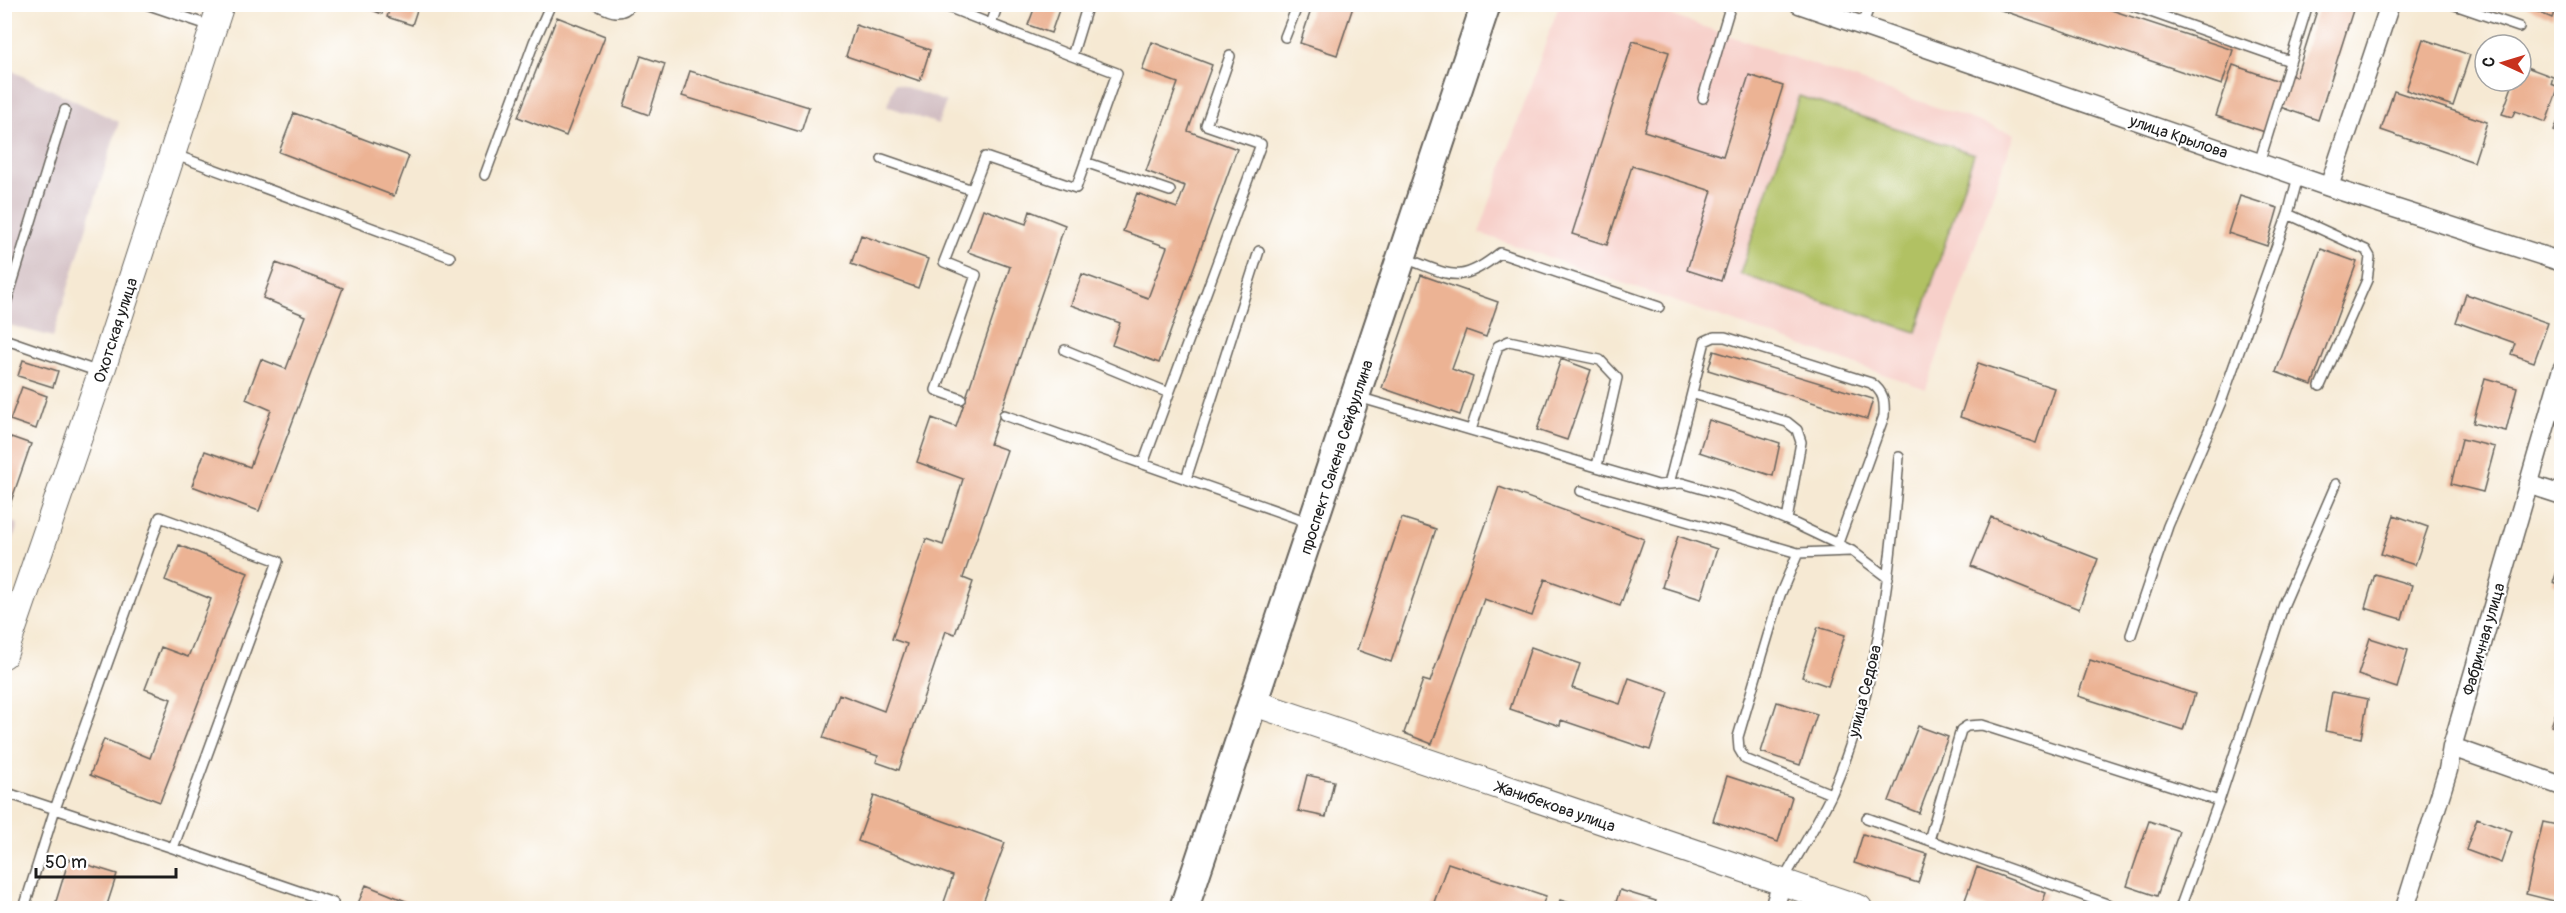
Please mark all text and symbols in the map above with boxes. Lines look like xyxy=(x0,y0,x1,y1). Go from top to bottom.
north arrow xyxy=(2473,33,2533,93)
text: С xyxy=(2479,56,2499,68)
street label: улица Крылова xyxy=(2126,110,2230,163)
street label: Охотская улица xyxy=(90,275,142,385)
street label: проспект Сакена Сейфуллина xyxy=(1296,357,1378,557)
street label: Фабричная улица xyxy=(2458,581,2510,698)
street label: улица Седова xyxy=(1844,643,1886,741)
street label: Жанибекова улица xyxy=(1491,776,1618,837)
scale bar xyxy=(36,841,176,879)
text: 50 m xyxy=(45,851,87,874)

